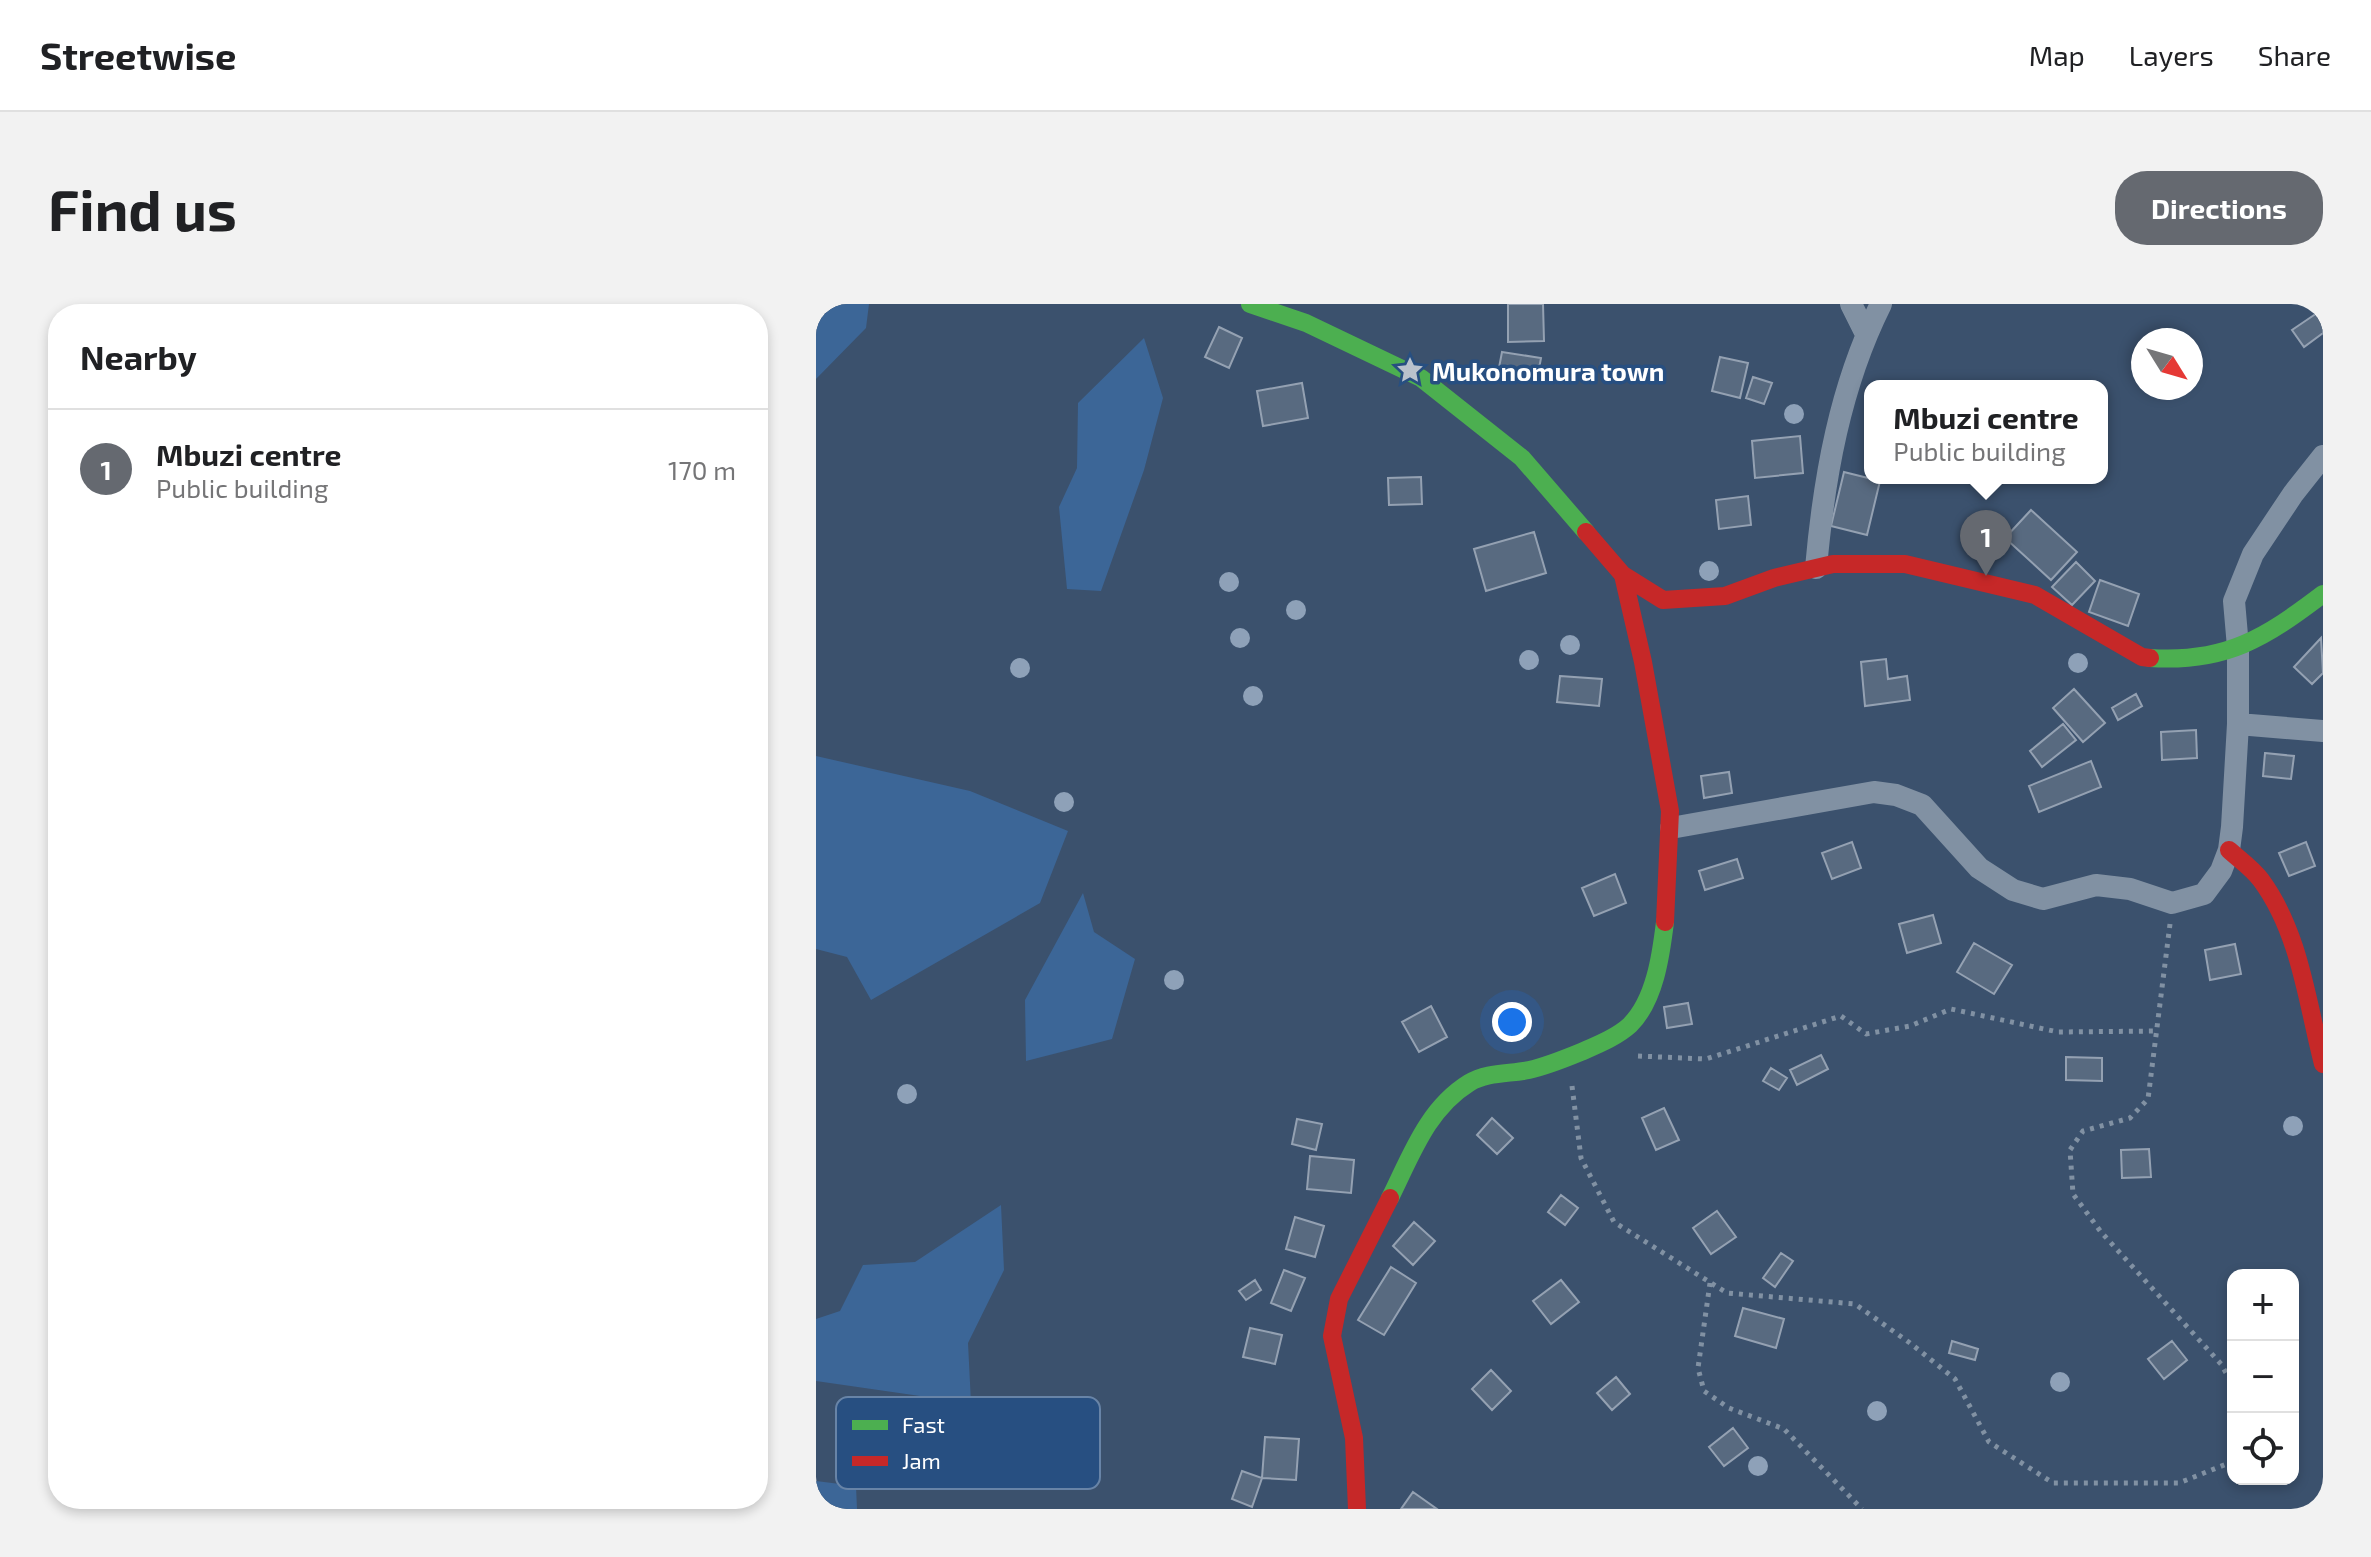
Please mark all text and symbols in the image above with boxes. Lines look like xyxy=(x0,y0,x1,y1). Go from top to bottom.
text: Streetwise xyxy=(40,32,236,78)
text: Map xyxy=(2029,38,2085,72)
text: Layers xyxy=(2129,38,2214,72)
text: Share xyxy=(2258,38,2331,72)
button: Directions xyxy=(2115,171,2323,245)
text: Find us xyxy=(48,175,237,242)
north arrow xyxy=(2131,328,2203,400)
text: Nearby xyxy=(80,336,197,377)
place icon: Mukonomura town xyxy=(1395,355,1425,385)
place label: Mukonomura town xyxy=(1432,355,1665,386)
popup xyxy=(1864,380,2108,484)
text: Mbuzi centre xyxy=(1893,399,2079,435)
text: Public building xyxy=(1893,435,2066,466)
text: Mbuzi centre xyxy=(156,436,341,472)
text: 1 xyxy=(100,454,112,485)
text: 170 m xyxy=(668,454,736,485)
text: Public building xyxy=(156,472,328,503)
pin: 1 xyxy=(1960,510,2012,576)
your location xyxy=(1492,1002,1532,1042)
map controls xyxy=(2227,1269,2299,1485)
button: + xyxy=(2227,1269,2299,1341)
button: − xyxy=(2227,1341,2299,1413)
legend xyxy=(836,1397,1100,1489)
text: Fast xyxy=(902,1411,945,1437)
button: locate xyxy=(2227,1413,2299,1485)
text: Jam xyxy=(902,1447,941,1473)

